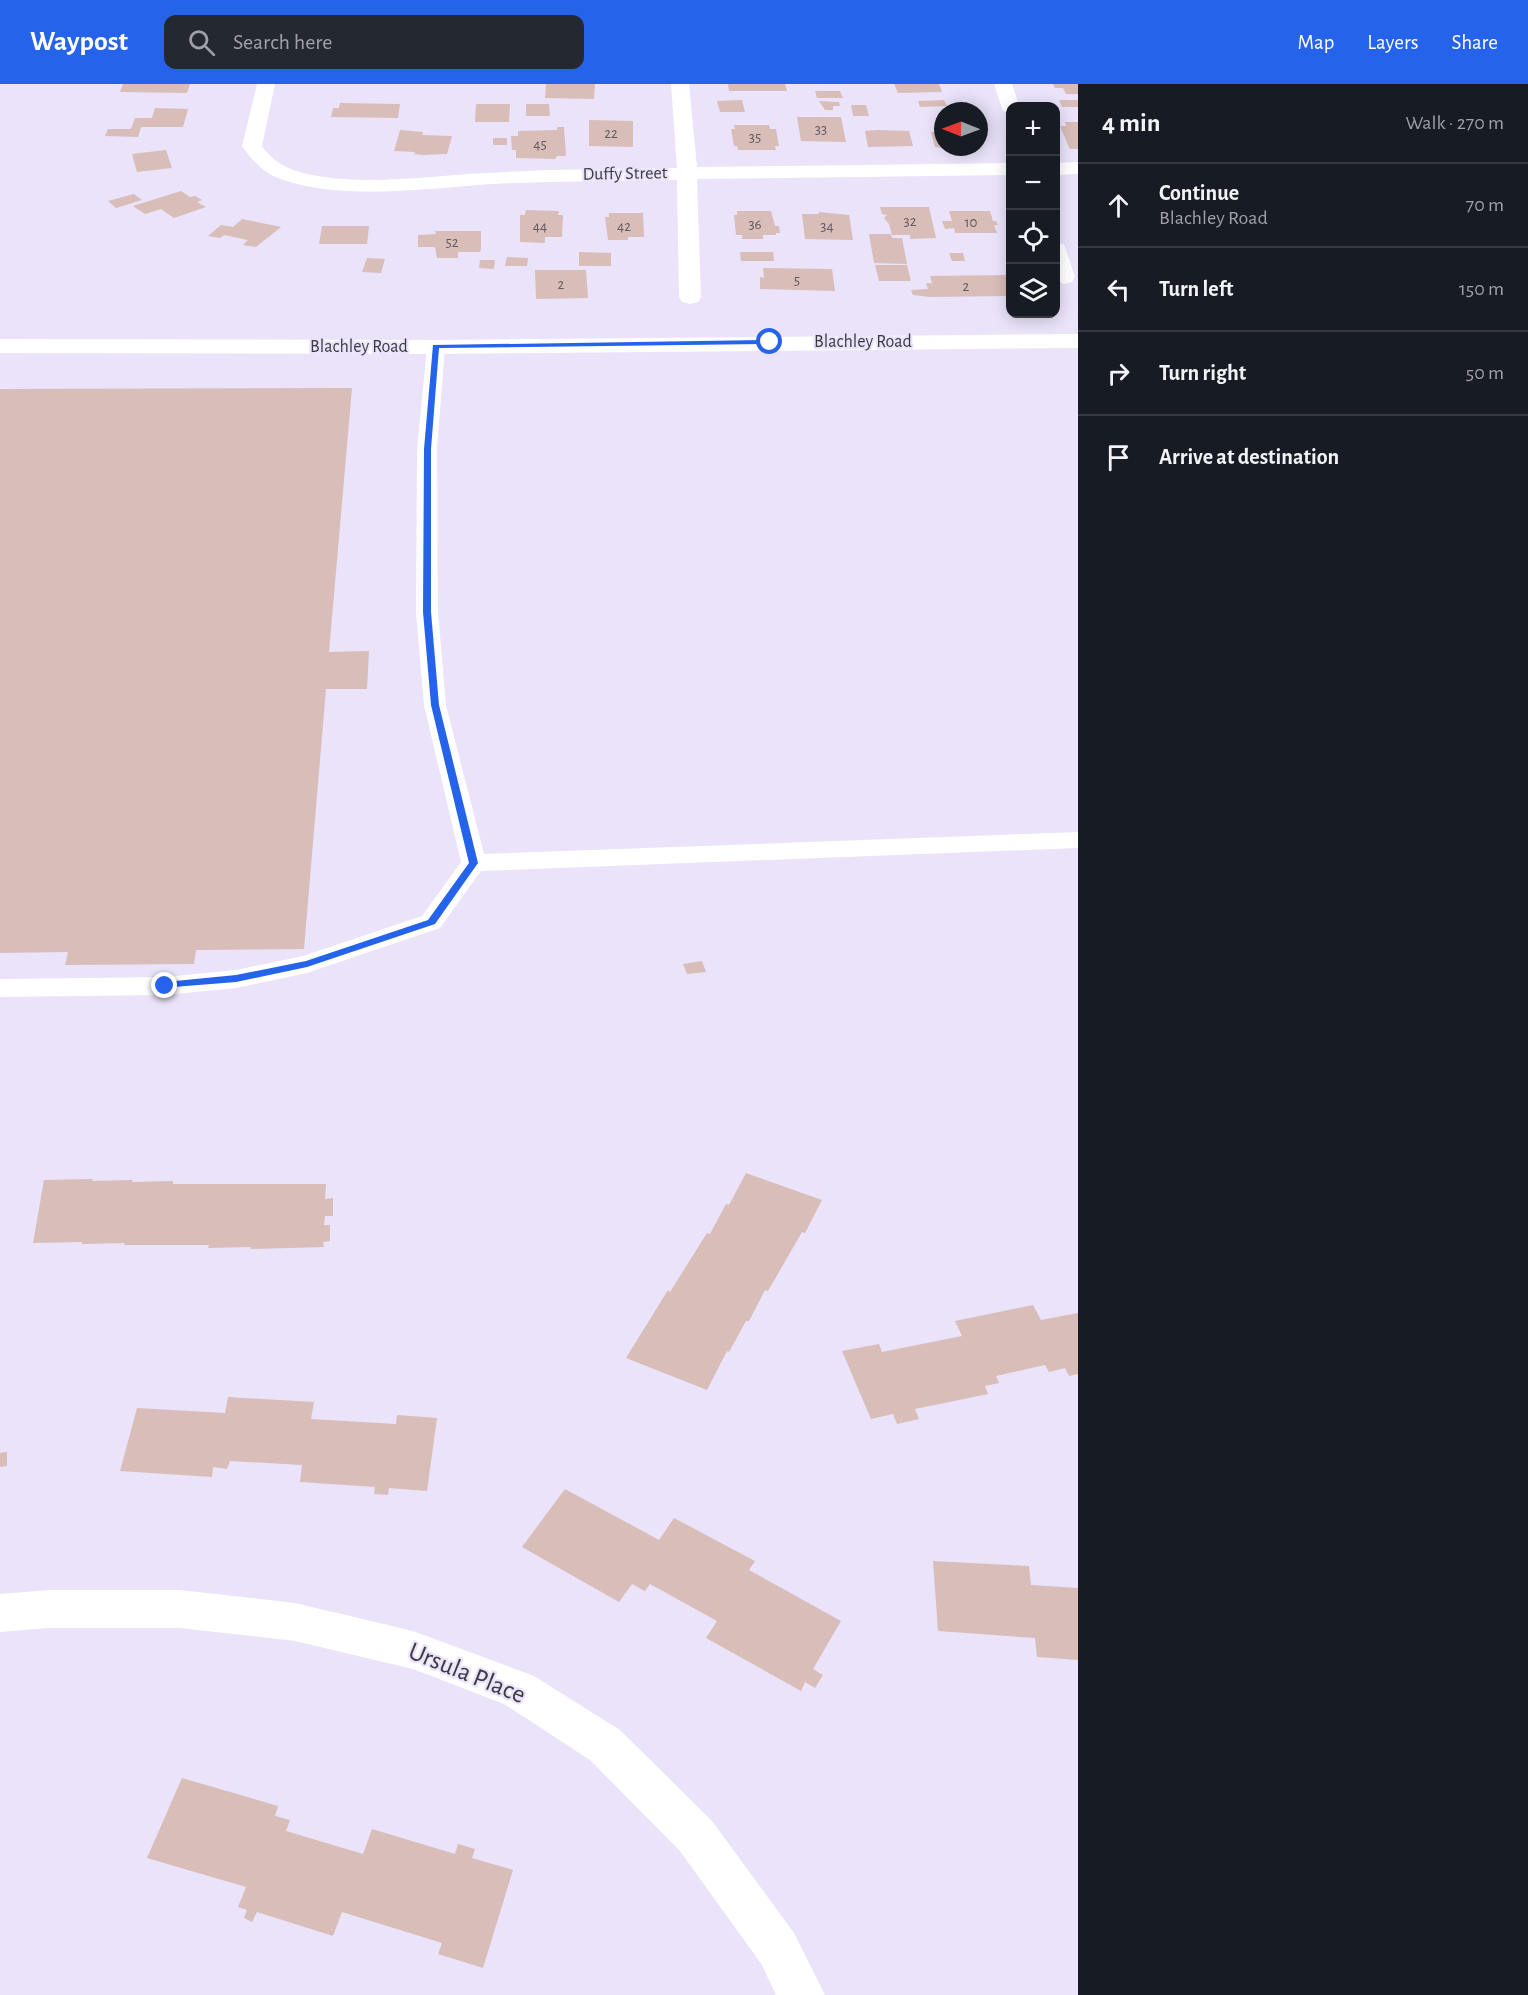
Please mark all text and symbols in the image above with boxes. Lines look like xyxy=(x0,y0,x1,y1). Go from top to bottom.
search box xyxy=(164,15,584,69)
icon: search xyxy=(185,26,218,59)
text: Waypost xyxy=(30,28,128,56)
text: Search here xyxy=(233,31,333,53)
text: Map xyxy=(1298,32,1334,53)
text: Layers xyxy=(1367,32,1418,53)
text: Share xyxy=(1451,32,1498,53)
north arrow xyxy=(934,102,988,156)
map controls xyxy=(1006,102,1060,318)
button: + xyxy=(1006,102,1060,156)
text: 4 min xyxy=(1102,110,1161,136)
text: Walk · 270 m xyxy=(1405,113,1504,133)
house number: 33 xyxy=(815,122,827,137)
house number: 22 xyxy=(604,126,618,141)
house number: 35 xyxy=(749,130,761,145)
house number: 45 xyxy=(533,137,547,152)
button: − xyxy=(1006,156,1060,210)
street label: Duffy Street xyxy=(582,164,668,184)
text: Continue xyxy=(1159,182,1239,204)
icon: ahead xyxy=(1102,189,1135,222)
text: 70 m xyxy=(1466,195,1504,215)
text: Blachley Road xyxy=(1159,208,1268,228)
button: locate xyxy=(1006,210,1060,264)
house number: 32 xyxy=(903,214,917,229)
house number: 10 xyxy=(964,215,978,230)
house number: 36 xyxy=(748,217,762,232)
house number: 44 xyxy=(533,219,547,234)
house number: 42 xyxy=(617,219,631,234)
house number: 34 xyxy=(820,219,834,234)
house number: 52 xyxy=(445,235,459,250)
button: layers xyxy=(1006,264,1060,318)
house number: 5 xyxy=(794,273,800,288)
icon: left xyxy=(1102,273,1135,306)
house number: 2 xyxy=(558,277,565,292)
text: Turn left xyxy=(1159,278,1233,300)
house number: 2 xyxy=(963,279,970,294)
text: 150 m xyxy=(1459,279,1504,299)
route start xyxy=(756,328,782,354)
street label: Blachley Road xyxy=(814,333,912,351)
street label: Blachley Road xyxy=(310,338,408,356)
icon: right xyxy=(1102,357,1135,390)
text: Turn right xyxy=(1159,362,1246,384)
text: 50 m xyxy=(1466,363,1504,383)
icon: arrive xyxy=(1102,441,1135,474)
text: Arrive at destination xyxy=(1159,446,1339,468)
route end xyxy=(151,972,177,998)
street label: Ursula Place xyxy=(405,1638,529,1708)

